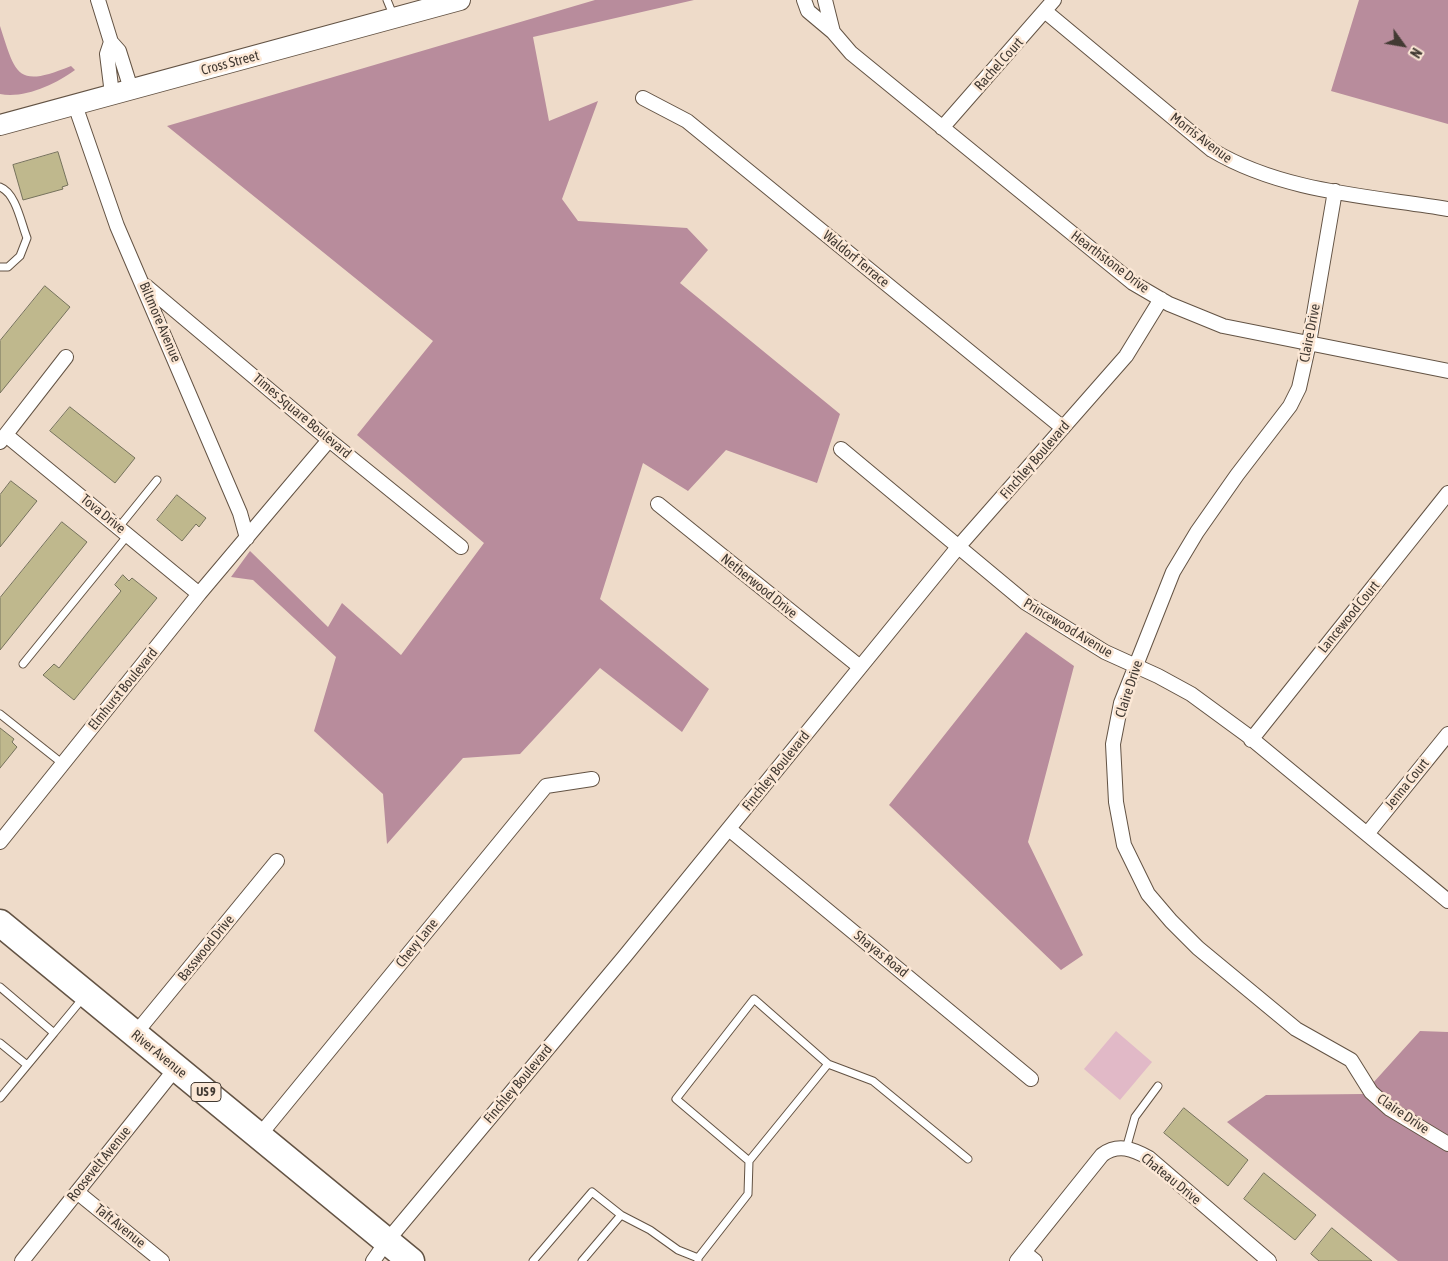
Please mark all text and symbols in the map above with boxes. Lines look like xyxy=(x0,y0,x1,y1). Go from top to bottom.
north arrow xyxy=(1378,20,1428,70)
street label: Rachel Court xyxy=(971,34,1027,94)
text: N xyxy=(1407,45,1425,61)
street label: Cross Street xyxy=(199,47,261,79)
street label: Morris Avenue xyxy=(1167,109,1235,167)
street label: Waldorf Terrace xyxy=(819,227,893,291)
street label: Hearthstone Drive xyxy=(1068,227,1152,297)
street label: Biltmore Avenue xyxy=(136,279,184,365)
street label: Claire Drive xyxy=(1296,302,1324,364)
street label: Times Square Boulevard xyxy=(249,370,355,462)
street label: Finchley Boulevard xyxy=(997,418,1073,502)
street label: Tova Drive xyxy=(77,491,129,537)
street label: Netherwood Drive xyxy=(718,550,800,622)
street label: Lancewood Court xyxy=(1315,578,1383,656)
street label: Princewood Avenue xyxy=(1020,595,1116,661)
street label: Elmhurst Boulevard xyxy=(85,644,161,734)
street label: Claire Drive xyxy=(1112,658,1146,720)
street label: Finchley Boulevard xyxy=(739,728,813,814)
street label: Jenna Court xyxy=(1381,755,1433,813)
street label: Basswood Drive xyxy=(174,912,238,984)
street label: Chevy Lane xyxy=(392,915,442,971)
street label: Shayas Road xyxy=(850,927,912,981)
street label: River Avenue xyxy=(128,1026,190,1082)
street label: Finchley Boulevard xyxy=(480,1041,556,1127)
road number: US 9 xyxy=(191,1082,221,1102)
street label: Claire Drive xyxy=(1374,1090,1432,1138)
street label: Roosevelt Avenue xyxy=(64,1123,134,1205)
street label: Chateau Drive xyxy=(1138,1150,1204,1208)
street label: Taft Avenue xyxy=(91,1201,149,1251)

